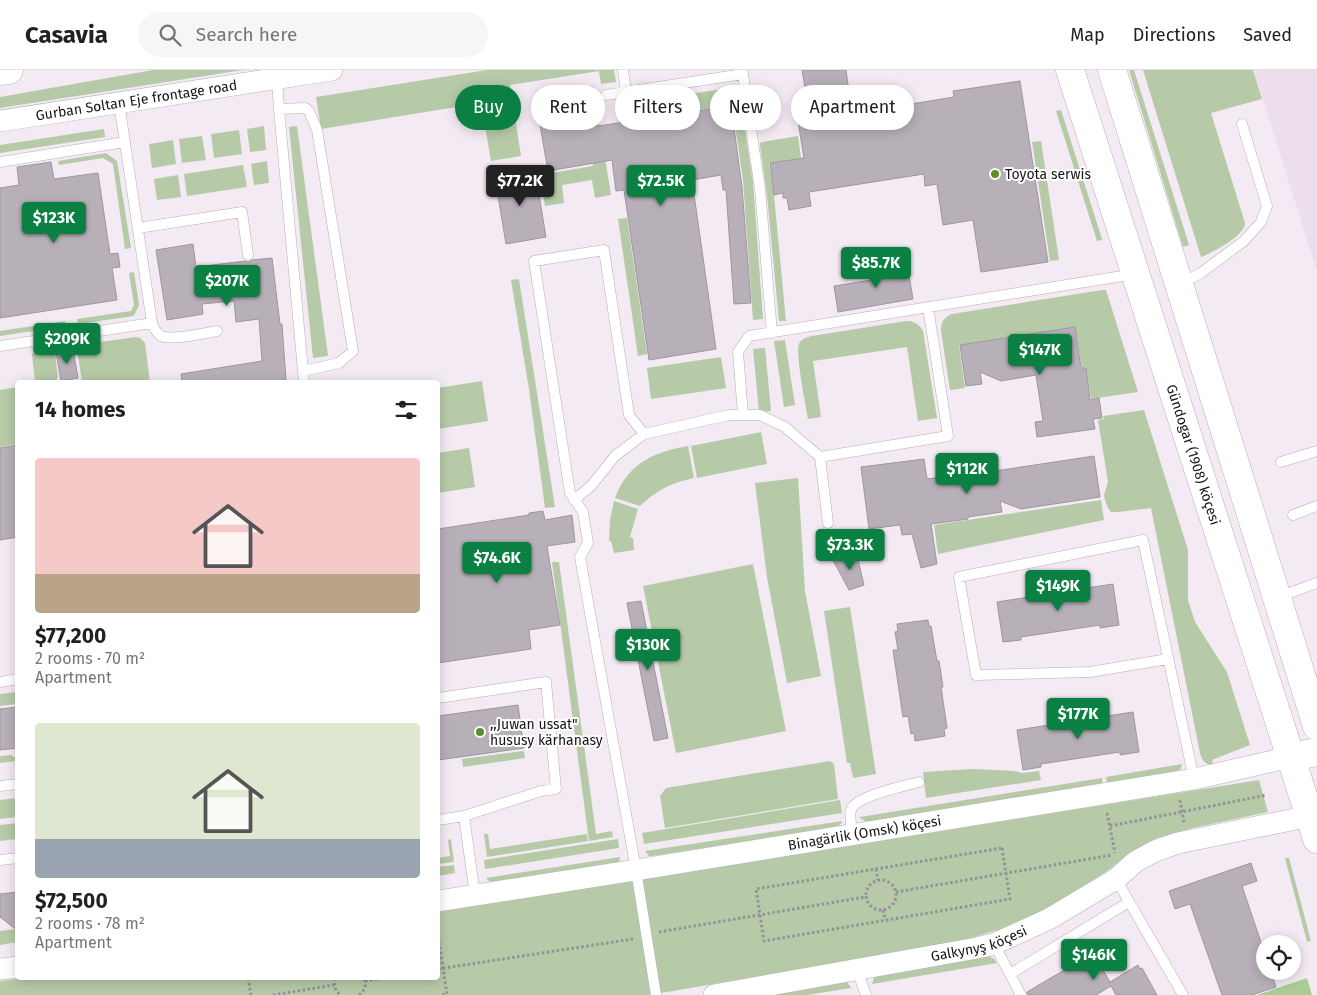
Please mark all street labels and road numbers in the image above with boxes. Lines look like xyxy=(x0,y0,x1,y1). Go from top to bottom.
street label: Gurban Soltan Eje frontage road xyxy=(35,77,238,124)
street label: Gündogar (1908) köçesi xyxy=(1163,382,1224,527)
street label: Binagärlik (Omsk) köçesi xyxy=(787,812,943,854)
street label: Galkynyş köçesi xyxy=(929,922,1030,965)

